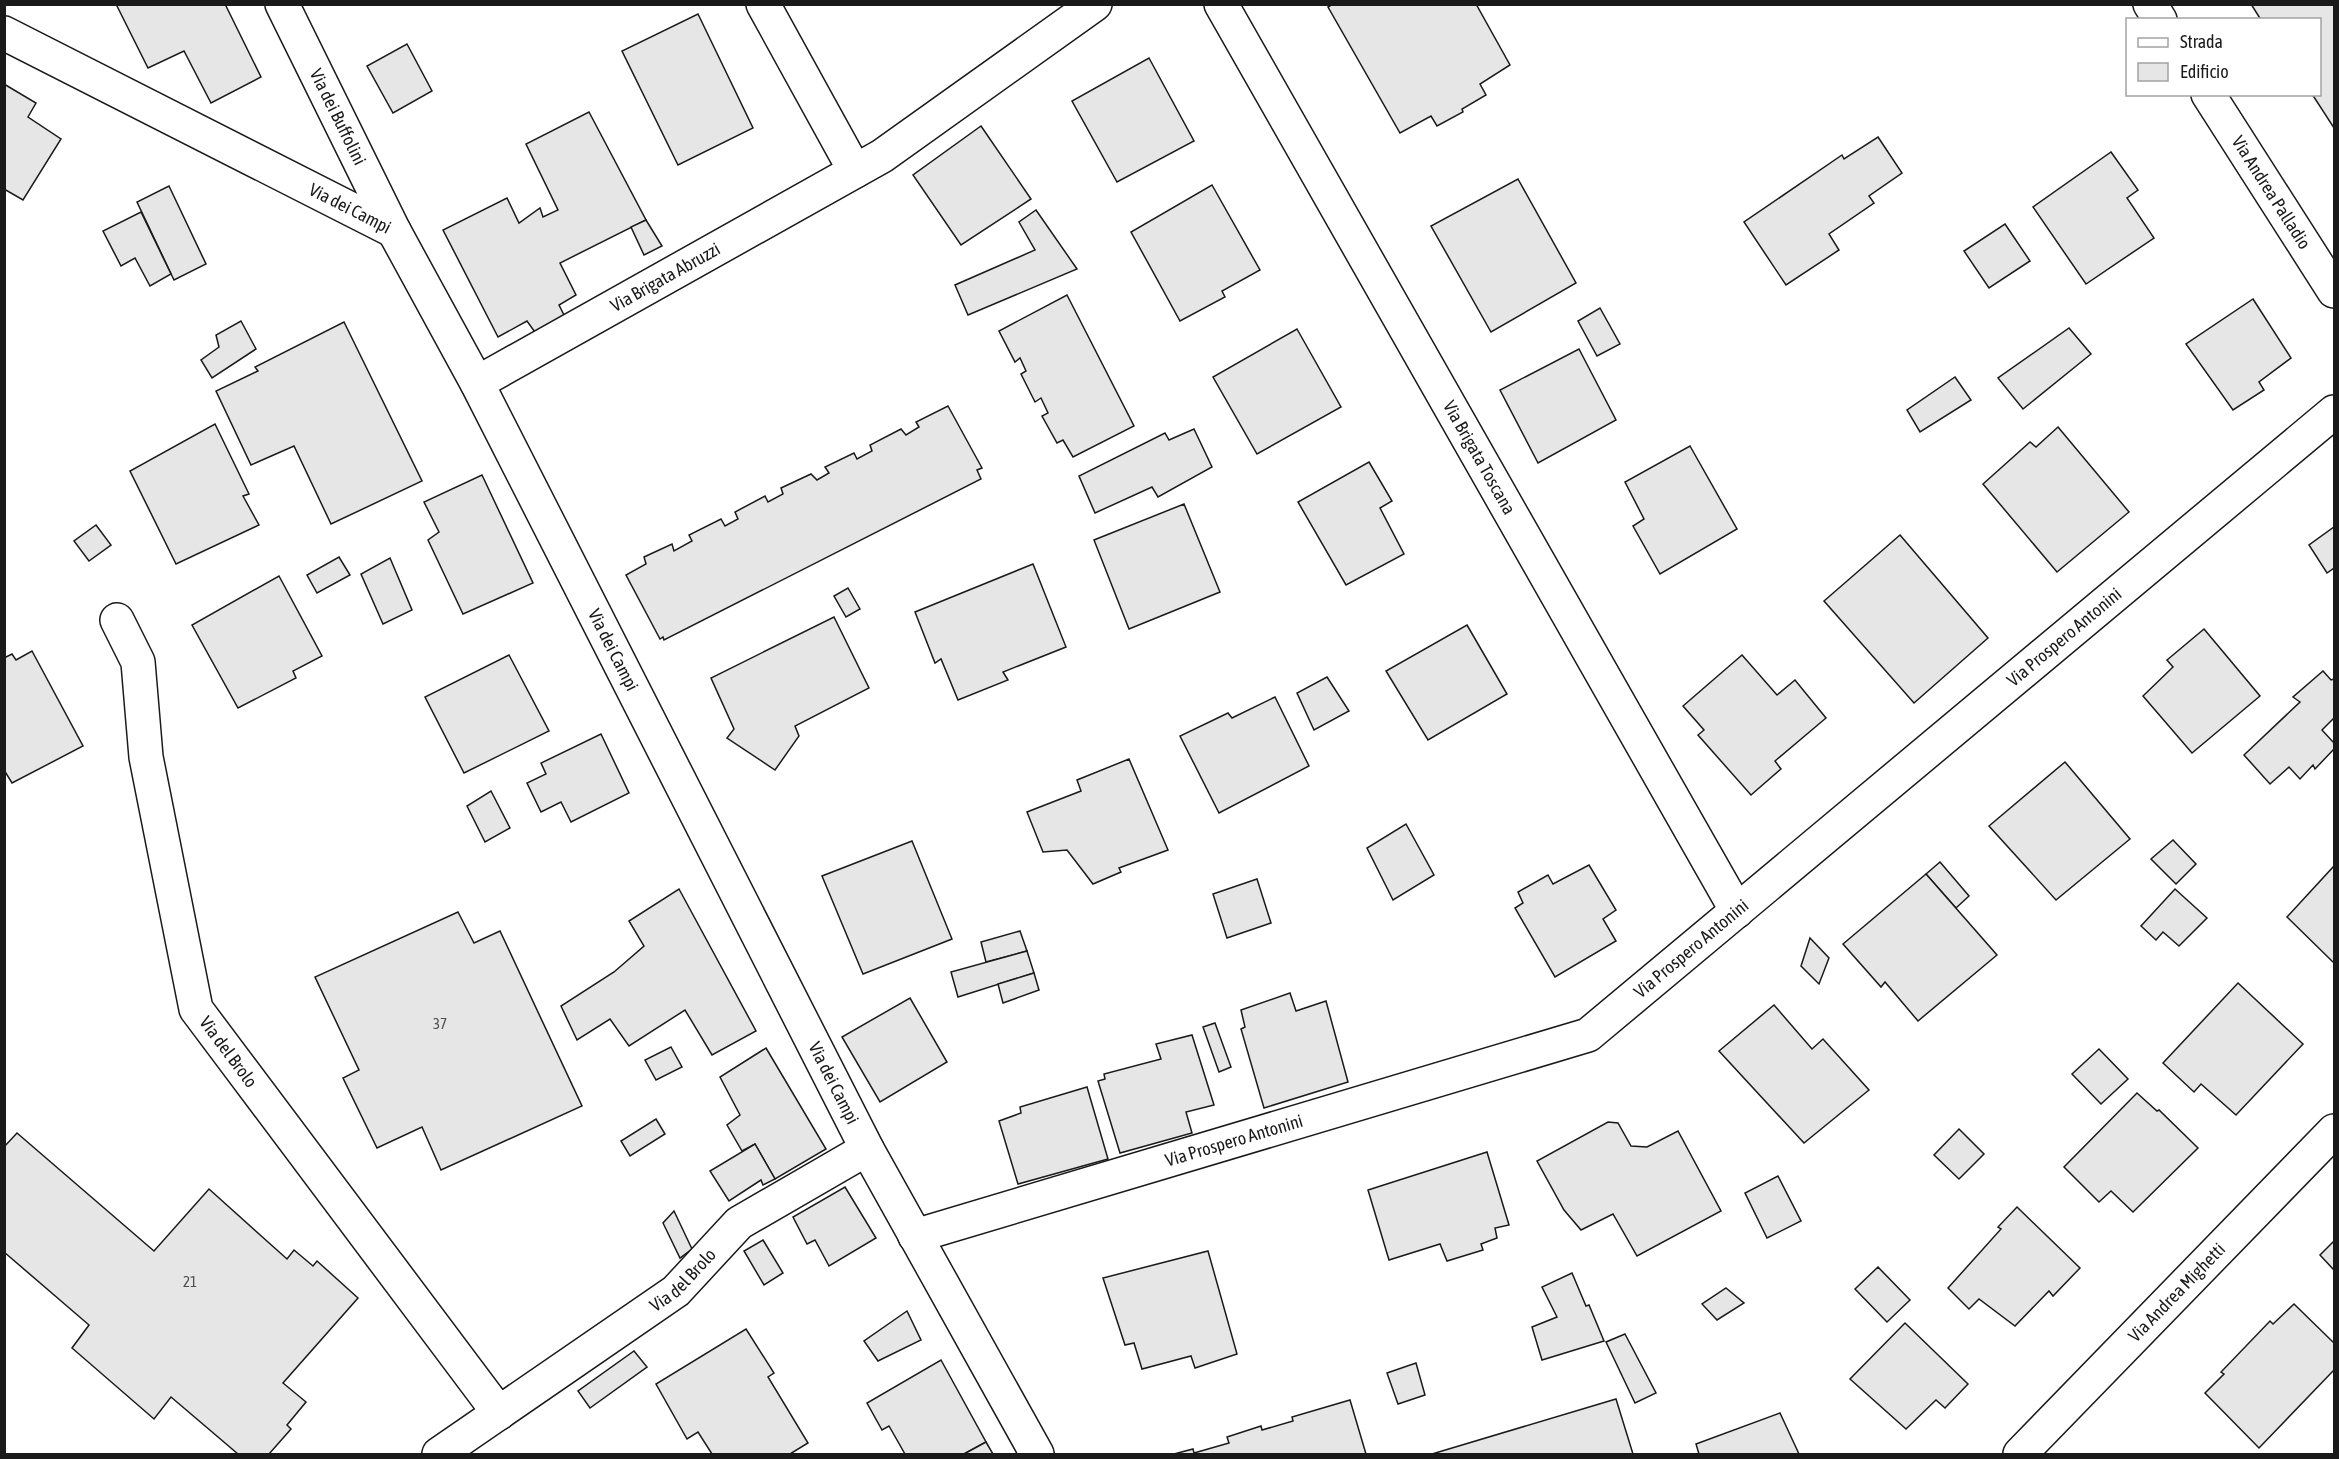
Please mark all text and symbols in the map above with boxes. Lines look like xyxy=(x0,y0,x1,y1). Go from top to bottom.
legend xyxy=(2126,18,2321,96)
text: Strada xyxy=(2180,31,2223,52)
text: Edificio xyxy=(2180,61,2229,82)
street label: Via dei Buffolini xyxy=(306,65,371,168)
street label: Via Andrea Palladio xyxy=(2228,132,2315,253)
street label: Via dei Campi xyxy=(306,179,395,238)
street label: Via Brigata Abruzzi xyxy=(607,238,724,316)
street label: Via Brigata Toscana xyxy=(1439,397,1520,518)
street label: Via Prospero Antonini xyxy=(2003,583,2125,691)
street label: Via dei Campi xyxy=(584,605,643,694)
street label: Via Prospero Antonini xyxy=(1630,895,1752,1002)
street label: Via del Brolo xyxy=(195,1012,262,1091)
house number: 37 xyxy=(433,1015,447,1032)
street label: Via dei Campi xyxy=(804,1038,864,1127)
street label: Via Prospero Antonini xyxy=(1163,1110,1305,1171)
street label: Via Andrea Mighetti xyxy=(2124,1239,2229,1346)
street label: Via del Brolo xyxy=(646,1244,720,1316)
house number: 21 xyxy=(183,1273,197,1290)

